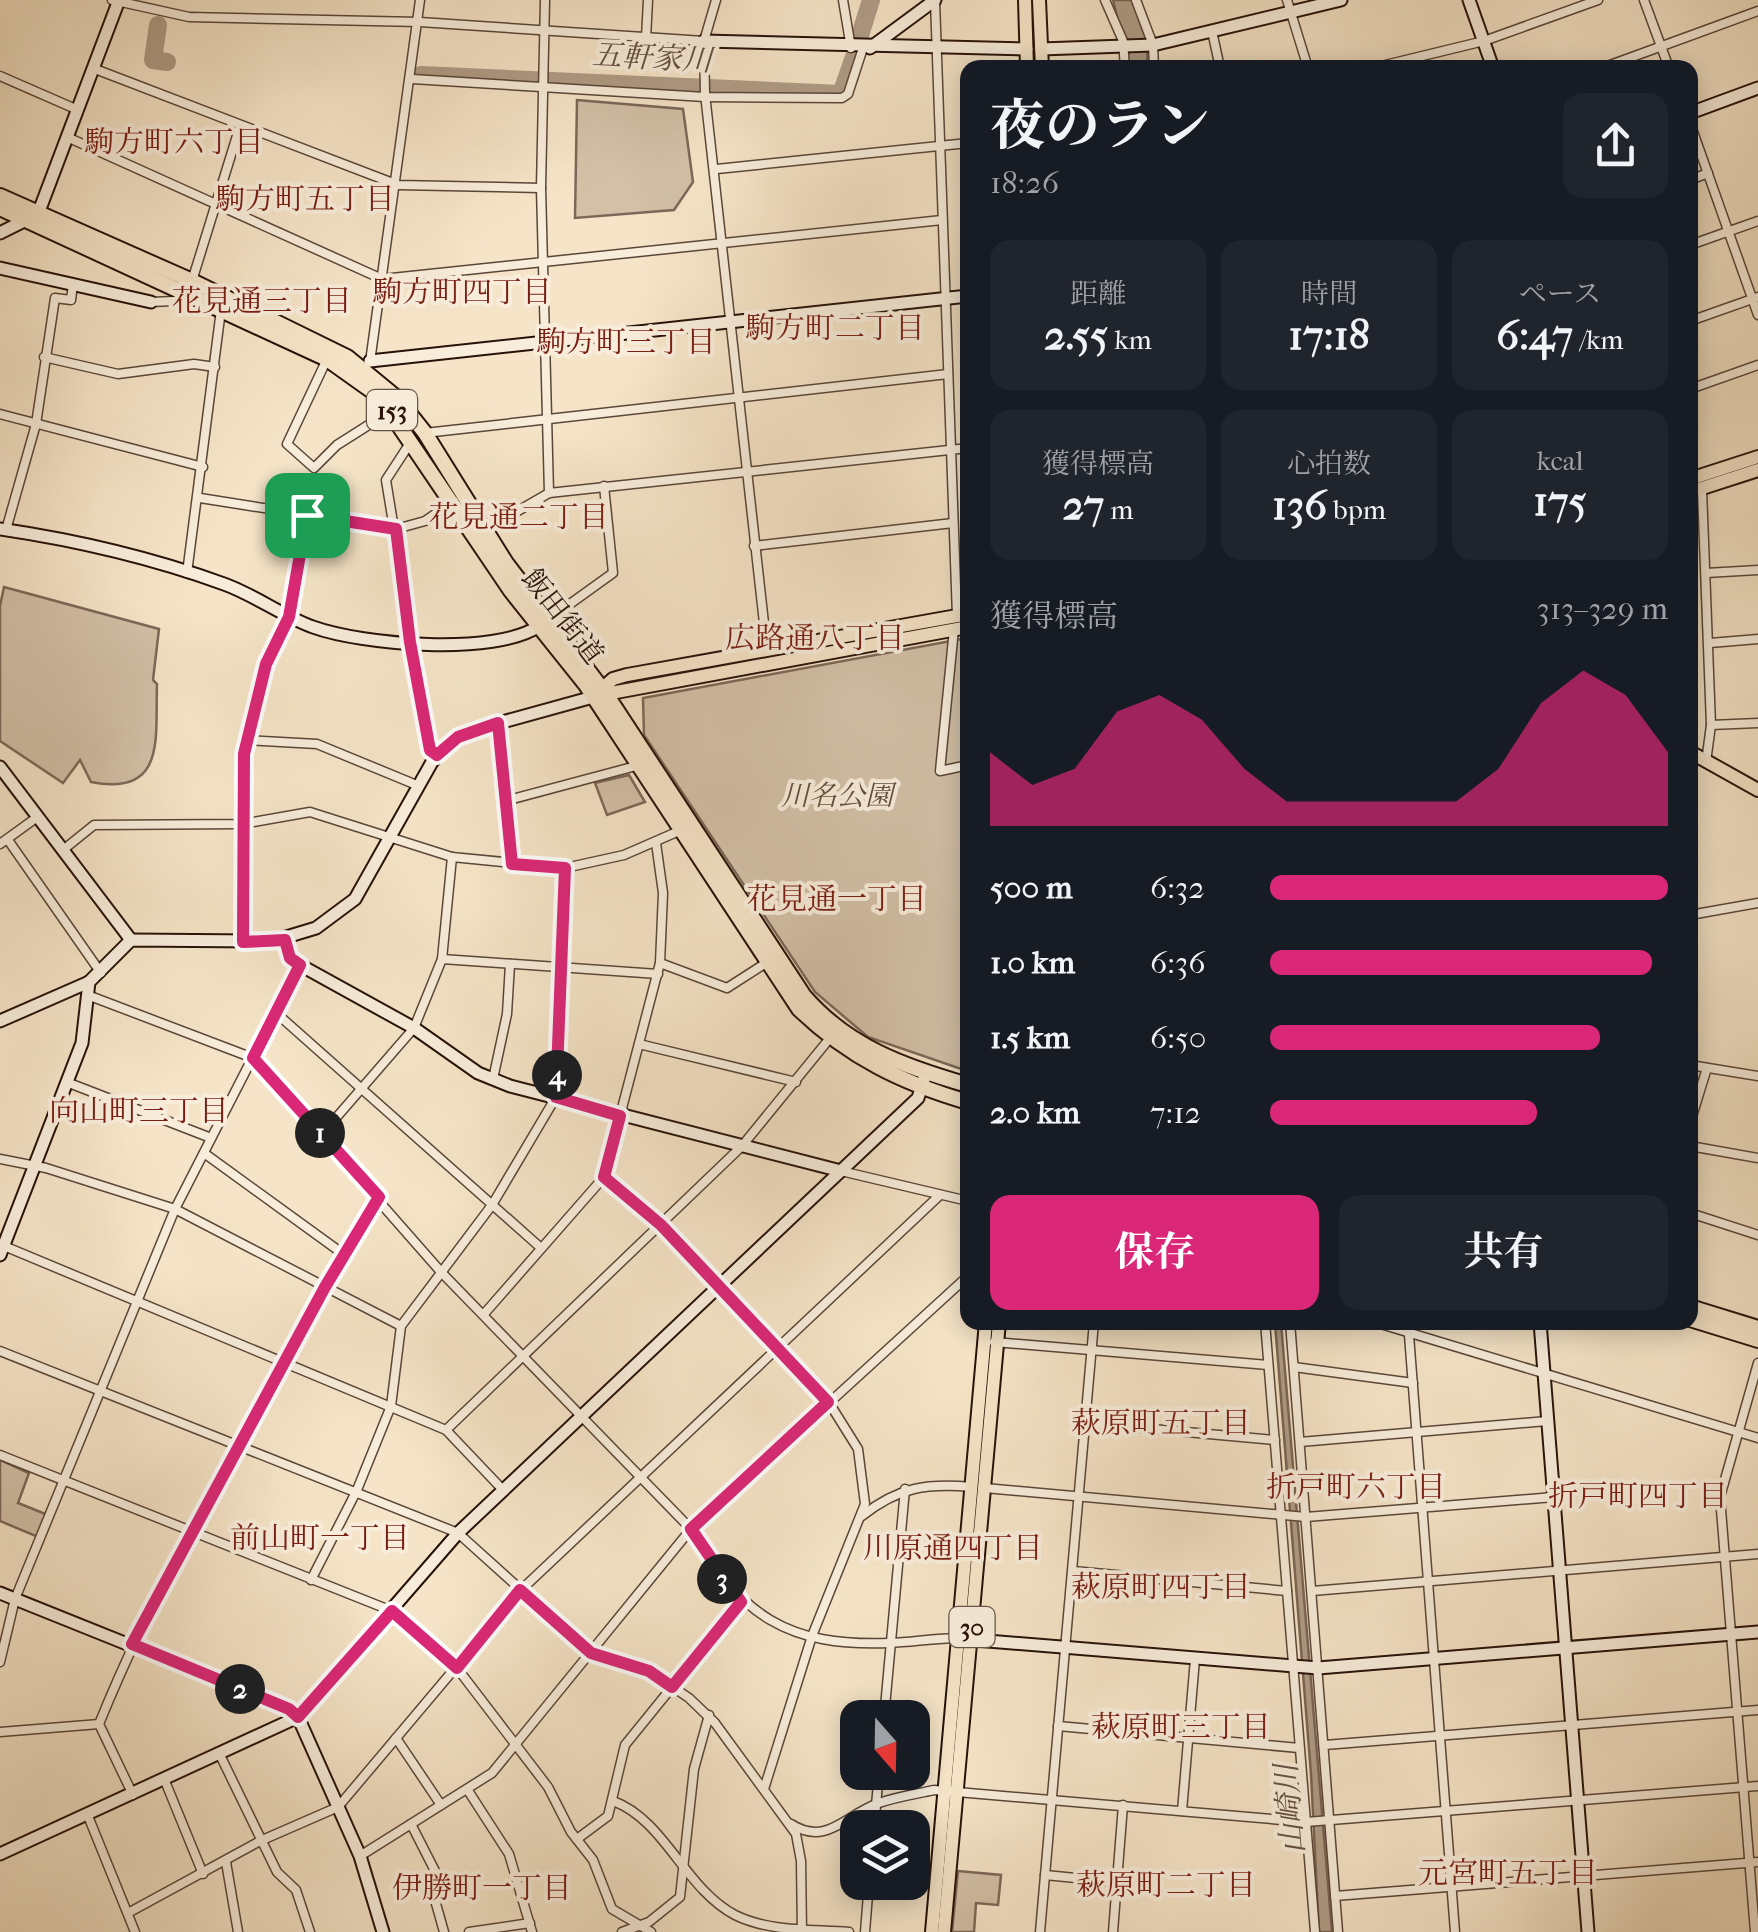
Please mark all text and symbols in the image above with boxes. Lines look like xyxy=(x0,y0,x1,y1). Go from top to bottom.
water label: 五軒家川 xyxy=(591,37,716,79)
button: share xyxy=(1563,93,1668,198)
text: 夜のラン xyxy=(990,94,1210,158)
district label: 駒方町六丁目 xyxy=(84,125,264,160)
text: 18:26 xyxy=(990,164,1059,201)
district label: 駒方町五丁目 xyxy=(215,182,395,217)
district label: 駒方町四丁目 xyxy=(372,275,552,310)
text: 距離 xyxy=(1070,277,1126,310)
text: 時間 xyxy=(1301,277,1357,310)
text: ペース xyxy=(1519,277,1601,310)
district label: 花見通三丁目 xyxy=(172,284,352,319)
district label: 駒方町二丁目 xyxy=(745,311,925,346)
text: 2.55 xyxy=(1044,311,1108,360)
text: 17:18 xyxy=(1288,311,1370,360)
text: 6:47 xyxy=(1496,311,1573,360)
text: km xyxy=(1108,323,1152,356)
text: /km xyxy=(1573,323,1624,356)
district label: 駒方町三丁目 xyxy=(536,325,716,360)
road number: 153 xyxy=(367,390,417,430)
text: kcal xyxy=(1536,444,1584,477)
text: 獲得標高 xyxy=(1042,447,1154,480)
text: 心拍数 xyxy=(1287,447,1371,480)
pin xyxy=(265,473,350,558)
text: 175 xyxy=(1533,477,1587,526)
text: 27 xyxy=(1062,481,1104,530)
text: 136 xyxy=(1272,481,1327,530)
icon: arrive xyxy=(280,488,335,543)
text: m xyxy=(1104,493,1134,526)
text: bpm xyxy=(1327,493,1386,526)
district label: 花見通二丁目 xyxy=(429,500,609,535)
street label: 飯田街道 xyxy=(516,562,610,670)
text: 313–329 m xyxy=(1537,590,1668,627)
text: 獲得標高 xyxy=(990,598,1118,635)
district label: 広路通八丁目 xyxy=(725,621,905,656)
park label: 川名公園 xyxy=(781,779,897,812)
text: 500 m xyxy=(990,869,1073,906)
text: 6:32 xyxy=(1150,869,1205,906)
district label: 花見通一丁目 xyxy=(747,882,927,917)
text: 1.0 km xyxy=(990,944,1075,981)
text: 6:36 xyxy=(1150,944,1206,981)
text: 1.5 km xyxy=(990,1019,1070,1056)
text: 6:50 xyxy=(1150,1019,1206,1056)
pin: 4 xyxy=(532,1050,582,1100)
text: 4 xyxy=(549,1058,565,1091)
district label: 向山町三丁目 xyxy=(49,1094,229,1129)
text: 2.0 km xyxy=(990,1094,1080,1131)
text: 7:12 xyxy=(1150,1094,1201,1131)
pin: 1 xyxy=(295,1108,345,1158)
text: 1 xyxy=(315,1116,325,1149)
button: 保存 xyxy=(990,1195,1319,1310)
button: 共有 xyxy=(1339,1195,1668,1310)
district label: 萩原町五丁目 xyxy=(1071,1406,1251,1441)
district label: 折戸町六丁目 xyxy=(1266,1470,1446,1505)
district label: 折戸町四丁目 xyxy=(1548,1479,1728,1514)
district label: 前山町一丁目 xyxy=(230,1521,410,1556)
district label: 川原通四丁目 xyxy=(863,1531,1043,1566)
pin: 3 xyxy=(697,1554,747,1604)
text: 3 xyxy=(716,1562,728,1595)
district label: 萩原町四丁目 xyxy=(1071,1570,1251,1605)
road number: 30 xyxy=(950,1607,994,1647)
pin: 2 xyxy=(215,1664,265,1714)
text: 2 xyxy=(233,1672,247,1705)
north arrow xyxy=(840,1700,930,1790)
map controls xyxy=(840,1700,930,1900)
district label: 萩原町三丁目 xyxy=(1091,1710,1271,1745)
water label: 山崎川 xyxy=(1268,1760,1311,1855)
button: layers xyxy=(840,1810,930,1900)
district label: 元宮町五丁目 xyxy=(1418,1856,1598,1891)
district label: 萩原町二丁目 xyxy=(1076,1868,1256,1903)
district label: 伊勝町一丁目 xyxy=(392,1871,572,1906)

